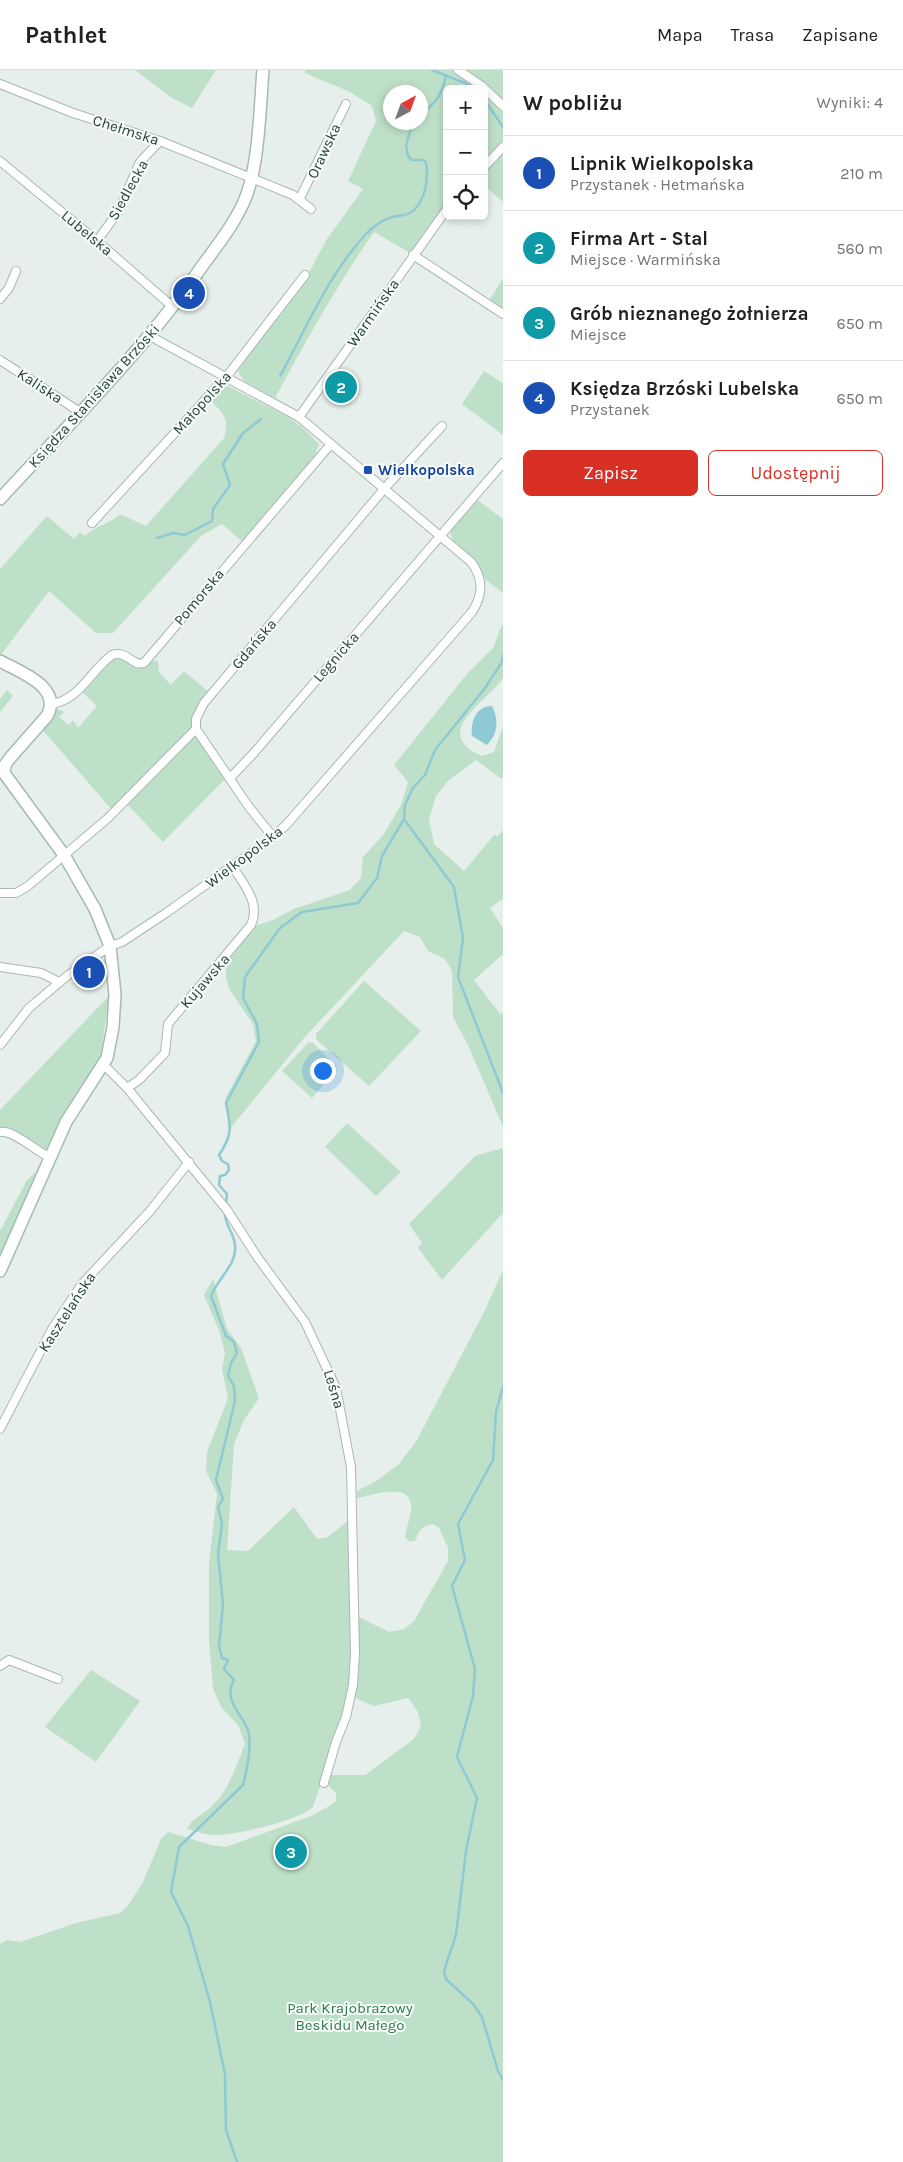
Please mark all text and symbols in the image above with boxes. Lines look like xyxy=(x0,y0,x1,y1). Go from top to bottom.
text: Pathlet xyxy=(25,21,107,49)
text: Mapa xyxy=(657,24,703,46)
text: Trasa xyxy=(731,24,774,46)
text: Zapisane xyxy=(802,24,878,46)
north arrow xyxy=(383,85,428,130)
map controls xyxy=(443,85,488,220)
button: + xyxy=(443,85,488,130)
text: W pobliżu xyxy=(523,91,623,115)
text: Wyniki: 4 xyxy=(817,93,883,112)
street label: Chełmska xyxy=(91,111,161,149)
street label: Orawska xyxy=(303,121,345,181)
button: − xyxy=(443,130,488,175)
text: Lipnik Wielkopolska xyxy=(570,153,754,175)
street label: Siedlecka xyxy=(104,157,152,223)
text: 1 xyxy=(536,164,542,183)
text: 210 m xyxy=(840,164,883,183)
button: locate xyxy=(443,175,488,220)
text: Przystanek · Hetmańska xyxy=(570,175,745,194)
street label: Lubelska xyxy=(58,206,116,260)
text: Firma Art - Stal xyxy=(570,228,708,250)
text: 2 xyxy=(534,239,544,258)
text: 560 m xyxy=(837,239,883,258)
text: Miejsce · Warmińska xyxy=(570,250,721,269)
pin: 4 xyxy=(173,274,205,312)
street label: Warmińska xyxy=(343,276,403,350)
text: Grób nieznanego żołnierza xyxy=(570,303,809,325)
text: 3 xyxy=(534,314,544,333)
text: 650 m xyxy=(837,314,883,333)
street label: Księdza Stanisława Brzóski xyxy=(25,320,163,472)
text: Miejsce xyxy=(570,325,626,344)
street label: Kaliska xyxy=(14,365,66,407)
street label: Małopolska xyxy=(169,368,235,438)
pin: 2 xyxy=(325,368,357,406)
text: Księdza Brzóski Lubelska xyxy=(570,378,799,400)
text: 4 xyxy=(534,389,544,408)
text: 650 m xyxy=(837,389,883,408)
text: Przystanek xyxy=(570,400,650,419)
button: Zapisz xyxy=(523,450,698,496)
button: Udostępnij xyxy=(708,450,883,496)
place label: Wielkopolska xyxy=(378,461,475,479)
marker: Wielkopolska xyxy=(362,464,374,476)
street label: Pomorska xyxy=(170,565,228,629)
street label: Gdańska xyxy=(228,615,280,673)
street label: Legnicka xyxy=(309,628,363,686)
street label: Wielkopolska xyxy=(202,822,286,892)
street label: Kujawska xyxy=(176,950,234,1012)
pin: 1 xyxy=(73,953,105,991)
your location xyxy=(310,1058,336,1084)
street label: Kasztelańska xyxy=(34,1269,100,1355)
street label: Leśna xyxy=(320,1367,348,1411)
pin: 3 xyxy=(275,1833,307,1871)
park label: Park Krajobrazowy Beskidu Małego xyxy=(287,1999,413,2034)

